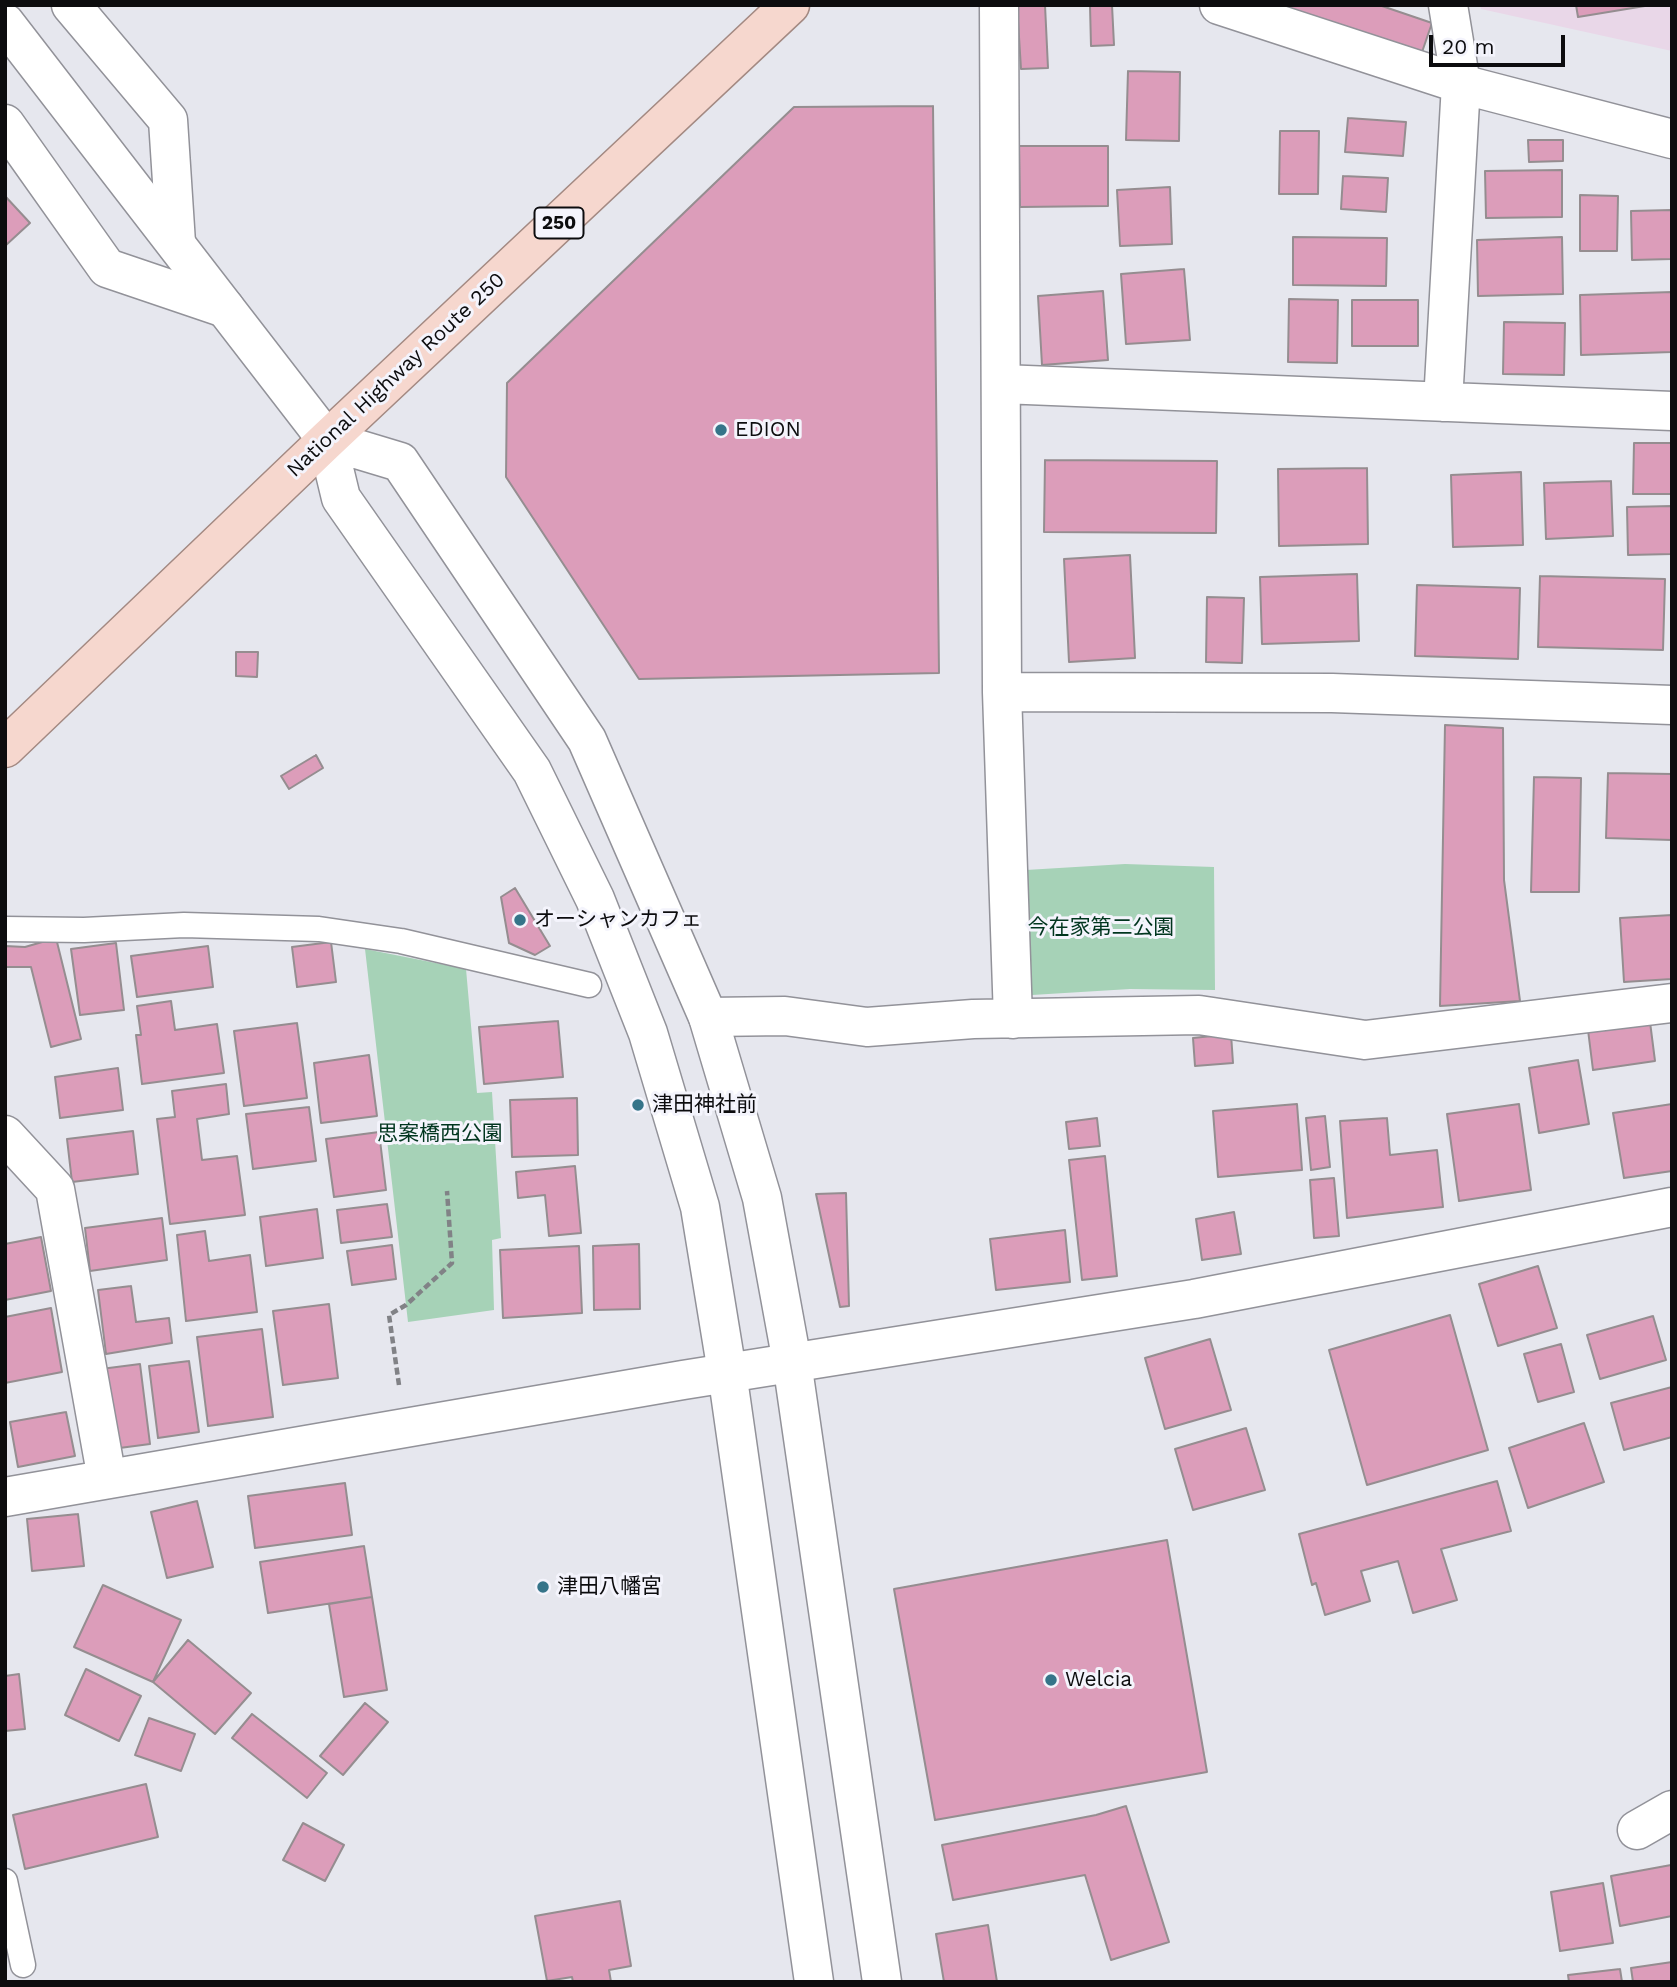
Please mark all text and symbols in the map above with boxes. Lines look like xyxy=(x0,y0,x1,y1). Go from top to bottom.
scale bar xyxy=(1432,21,1568,65)
text: 20 m xyxy=(1442,34,1494,59)
road number: 250 xyxy=(534,208,584,238)
street label: National Highway Route 250 xyxy=(282,267,510,483)
place label: EDION xyxy=(735,417,801,443)
marker: EDION xyxy=(713,422,729,438)
place label: オーシャンカフェ xyxy=(534,907,702,933)
marker: オーシャンカフェ xyxy=(512,912,528,928)
park label: 今在家第二公園 xyxy=(1028,915,1174,941)
place label: 津田神社前 xyxy=(652,1092,757,1118)
marker: 津田神社前 xyxy=(630,1097,646,1113)
park label: 思案橋西公園 xyxy=(377,1121,503,1147)
place label: 津田八幡宮 xyxy=(557,1574,662,1600)
marker: 津田八幡宮 xyxy=(535,1579,551,1595)
place label: Welcia xyxy=(1065,1667,1132,1693)
marker: Welcia xyxy=(1043,1672,1059,1688)

